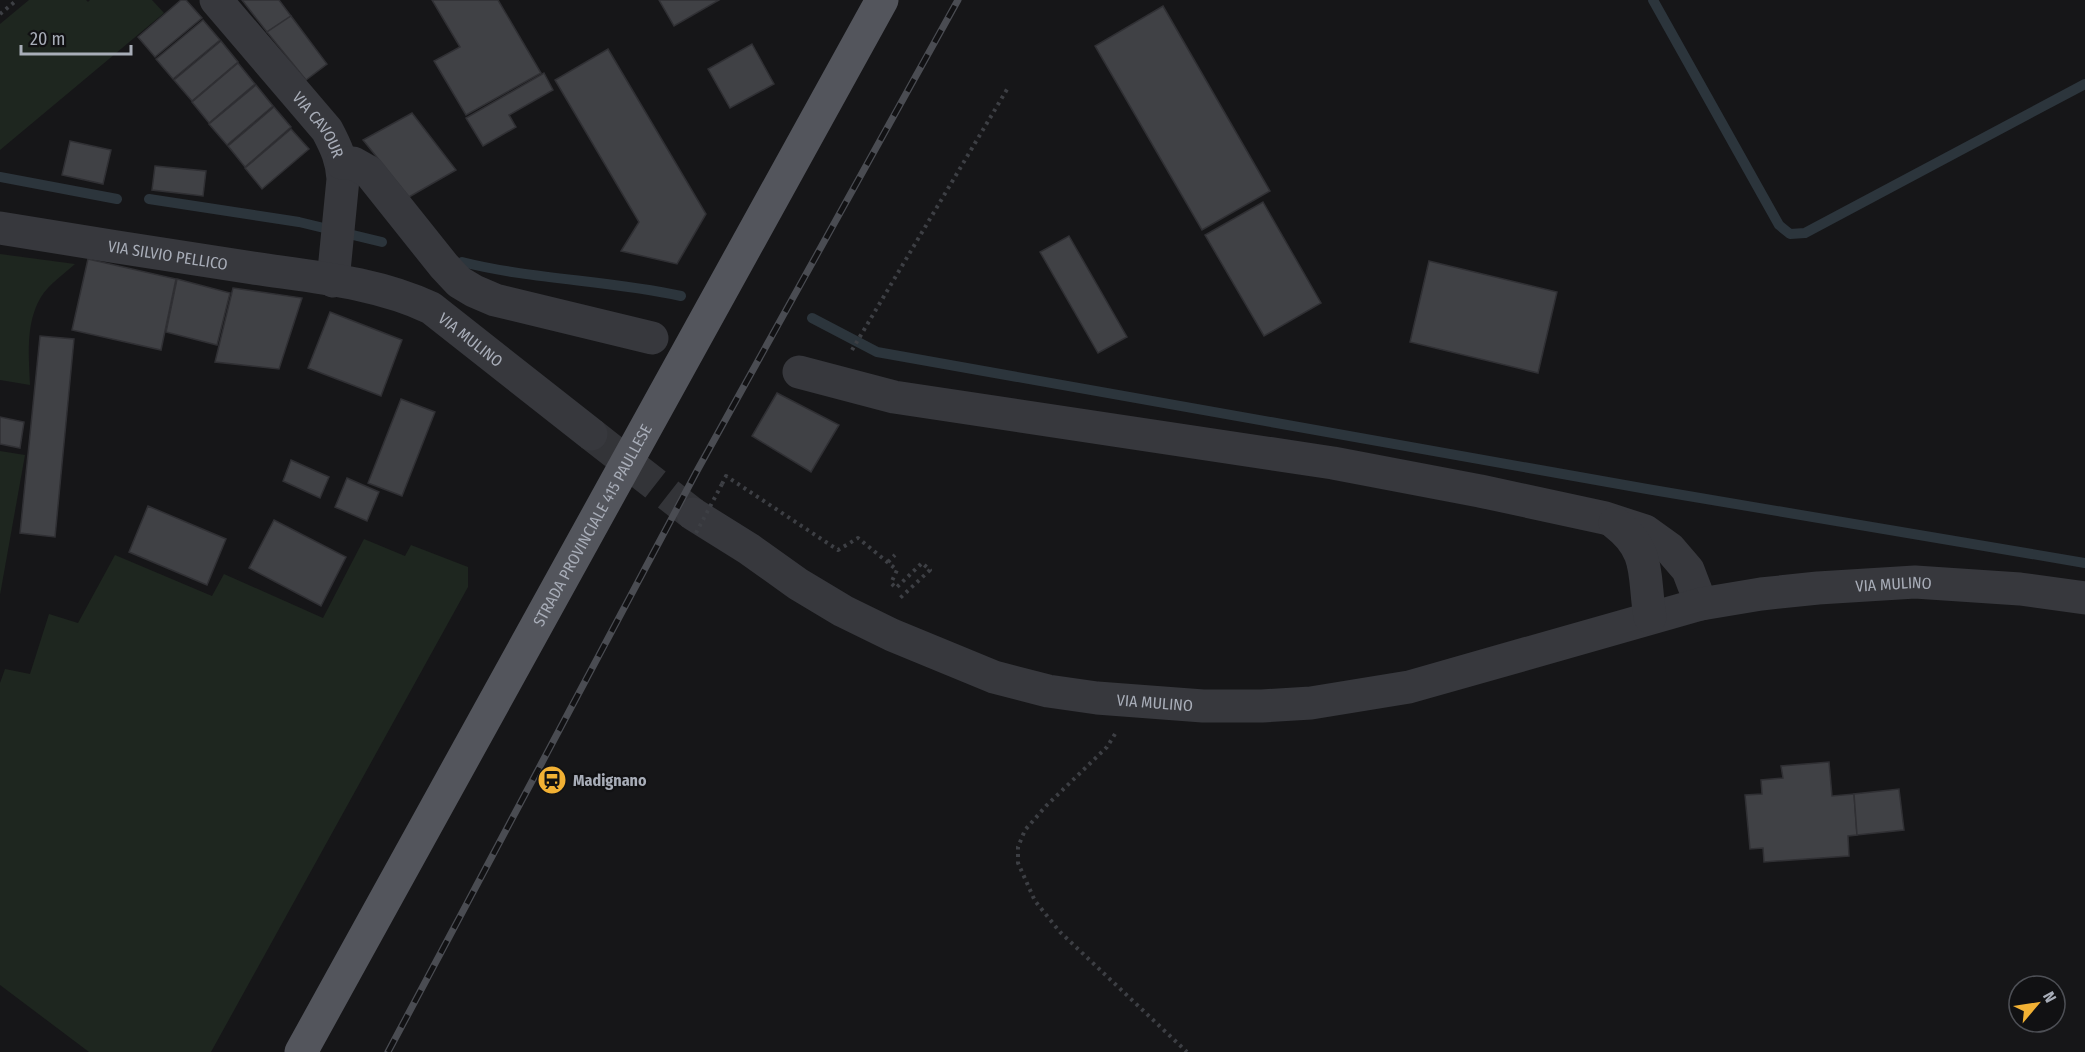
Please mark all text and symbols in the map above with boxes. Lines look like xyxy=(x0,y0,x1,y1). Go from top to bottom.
scale bar xyxy=(21,18,130,56)
text: 20 m xyxy=(30,28,65,50)
street label: VIA CAVOUR xyxy=(289,88,348,161)
street label: VIA SILVIO PELLICO xyxy=(107,237,229,274)
street label: VIA MULINO xyxy=(435,309,506,371)
street label: STRADA PROVINCIALE 415 PAULLESE xyxy=(529,421,656,630)
street label: VIA MULINO xyxy=(1855,573,1932,596)
street label: VIA MULINO xyxy=(1116,691,1194,715)
station icon: Madignano xyxy=(536,764,568,796)
place label: Madignano xyxy=(573,771,647,790)
north arrow xyxy=(2007,974,2067,1034)
text: N xyxy=(2039,988,2060,1006)

